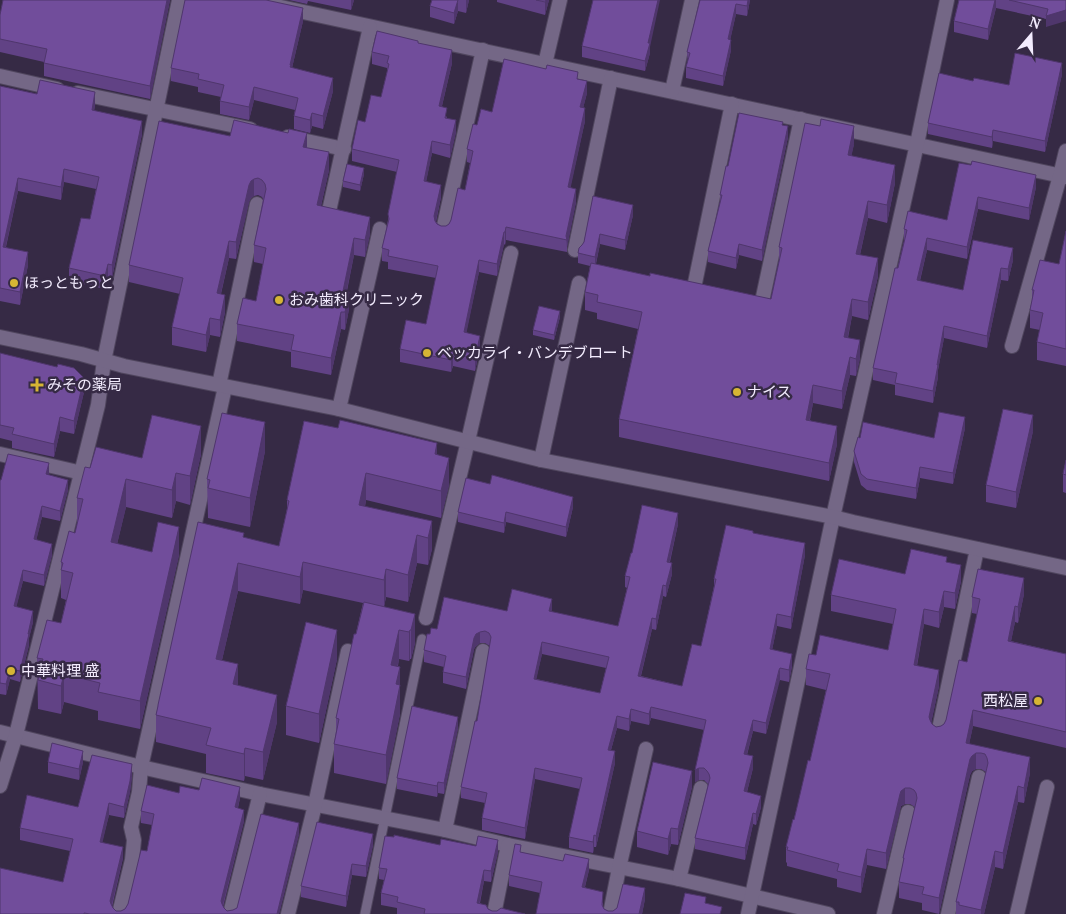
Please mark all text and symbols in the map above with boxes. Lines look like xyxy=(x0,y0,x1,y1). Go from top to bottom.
north arrow xyxy=(1006,10,1056,60)
text: N xyxy=(1027,12,1044,33)
place label: ほっともっと xyxy=(24,272,114,292)
marker: ほっともっと xyxy=(8,277,20,289)
place label: おみ歯科クリニック xyxy=(289,289,424,309)
marker: おみ歯科クリニック xyxy=(273,294,285,306)
place label: ベッカライ・バンデブロート xyxy=(437,342,633,362)
marker: ベッカライ・バンデブロート xyxy=(421,347,433,359)
place label: みその薬局 xyxy=(47,374,122,394)
marker: みその薬局 xyxy=(31,379,43,391)
place label: ナイス xyxy=(747,381,792,401)
marker: ナイス xyxy=(731,386,743,398)
place label: 中華料理 盛 xyxy=(21,660,100,680)
marker: 中華料理 盛 xyxy=(5,665,17,677)
place label: 西松屋 xyxy=(983,690,1028,710)
marker: 西松屋 xyxy=(1032,695,1044,707)

